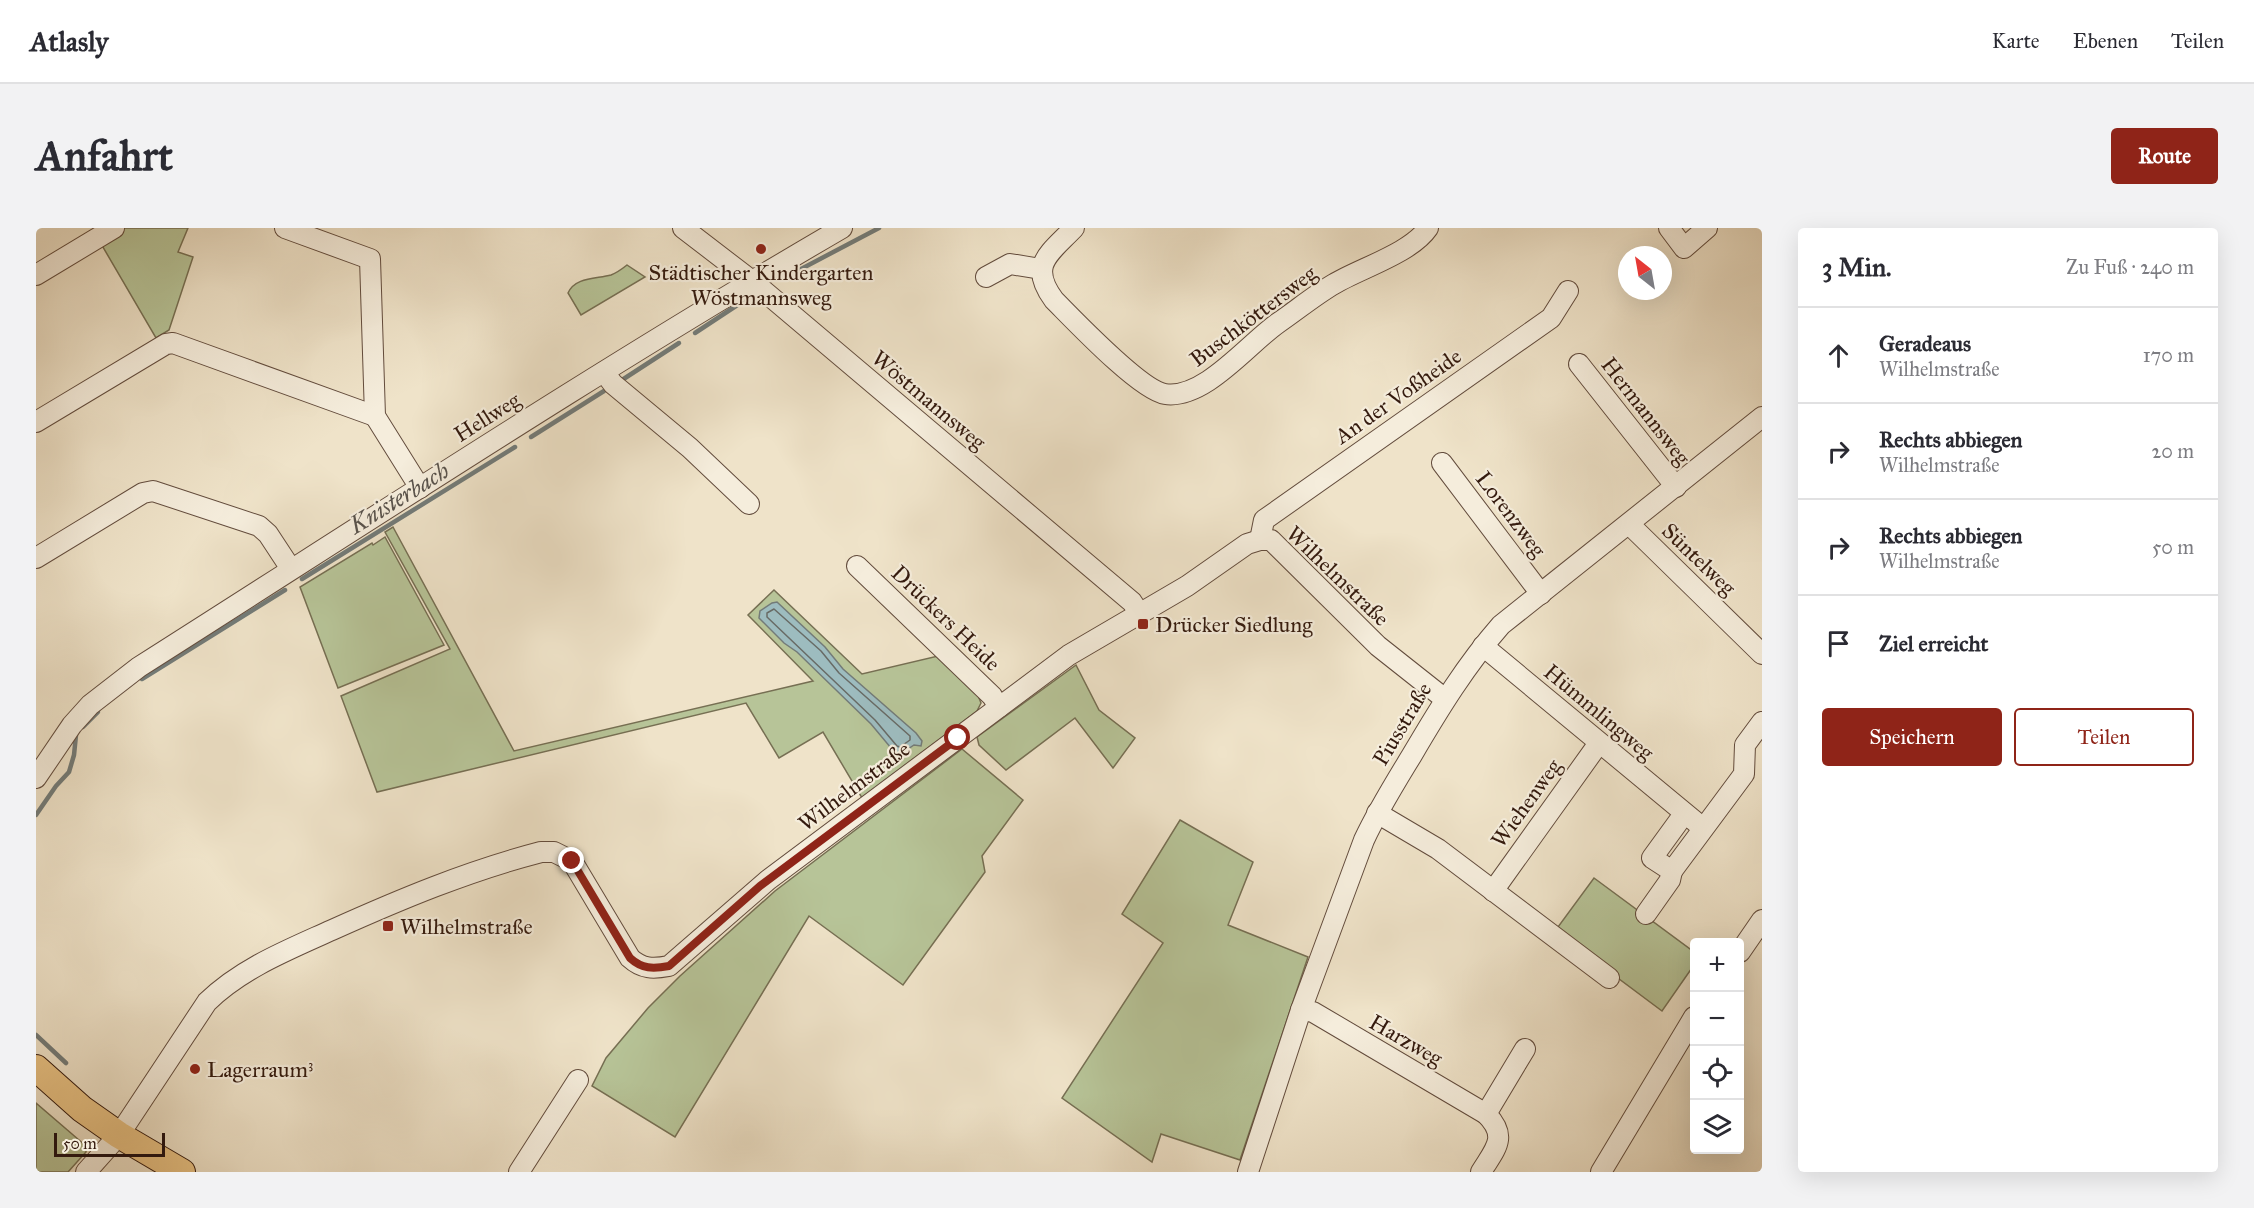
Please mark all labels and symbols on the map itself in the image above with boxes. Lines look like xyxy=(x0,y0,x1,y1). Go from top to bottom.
marker: Städtischer Kindergarten Wöstmannsweg xyxy=(754,242,768,256)
north arrow xyxy=(1618,246,1672,300)
place label: Städtischer Kindergarten Wöstmannsweg xyxy=(649,259,874,311)
street label: Buschköttersweg xyxy=(1184,259,1322,372)
street label: An der Voßheide xyxy=(1329,342,1467,450)
street label: Wöstmannsweg xyxy=(866,344,992,456)
street label: Hermannsweg xyxy=(1596,352,1697,471)
street label: Hellweg xyxy=(449,386,526,448)
water label: Knisterbach xyxy=(343,455,455,541)
street label: Lorenzweg xyxy=(1470,466,1552,563)
street label: Süntelweg xyxy=(1656,517,1742,601)
street label: Wilhelmstraße xyxy=(1281,520,1395,632)
street label: Drückers Heide xyxy=(886,559,1006,677)
place label: Drücker Siedlung xyxy=(1155,611,1313,638)
marker: Drücker Siedlung xyxy=(1136,617,1150,631)
street label: Hümmlingweg xyxy=(1538,658,1660,766)
street label: Piusstraße xyxy=(1367,678,1437,770)
route start xyxy=(944,724,970,750)
street label: Wilhelmstraße xyxy=(793,735,915,837)
street label: Wiehenweg xyxy=(1485,753,1568,852)
route end xyxy=(558,847,584,873)
place label: Wilhelmstraße xyxy=(400,913,533,940)
marker: Wilhelmstraße xyxy=(381,919,395,933)
street label: Harzweg xyxy=(1364,1008,1448,1072)
place label: Lagerraum³ xyxy=(207,1056,313,1083)
marker: Lagerraum³ xyxy=(188,1062,202,1076)
scale bar xyxy=(54,1130,165,1158)

